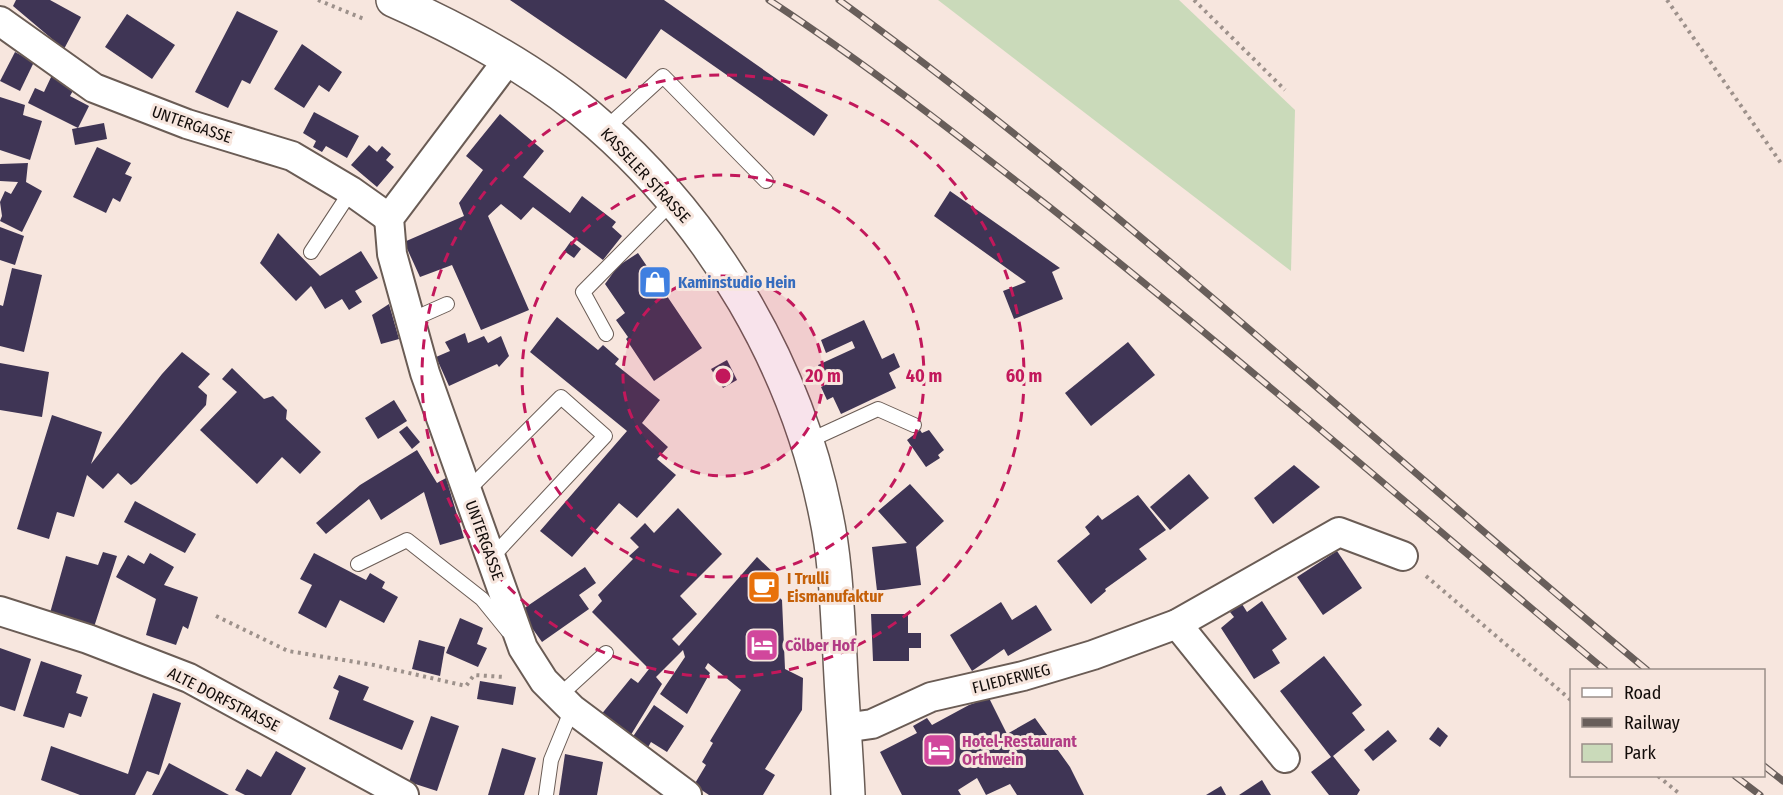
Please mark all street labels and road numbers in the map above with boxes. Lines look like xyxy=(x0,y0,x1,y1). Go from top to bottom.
street label: UNTERGASSE xyxy=(149,102,234,147)
street label: KASSELER STRASSE xyxy=(597,124,694,227)
street label: UNTERGASSE xyxy=(461,498,508,583)
street label: FLIEDERWEG xyxy=(970,660,1052,697)
street label: ALTE DORFSTRASSE xyxy=(165,663,283,736)

